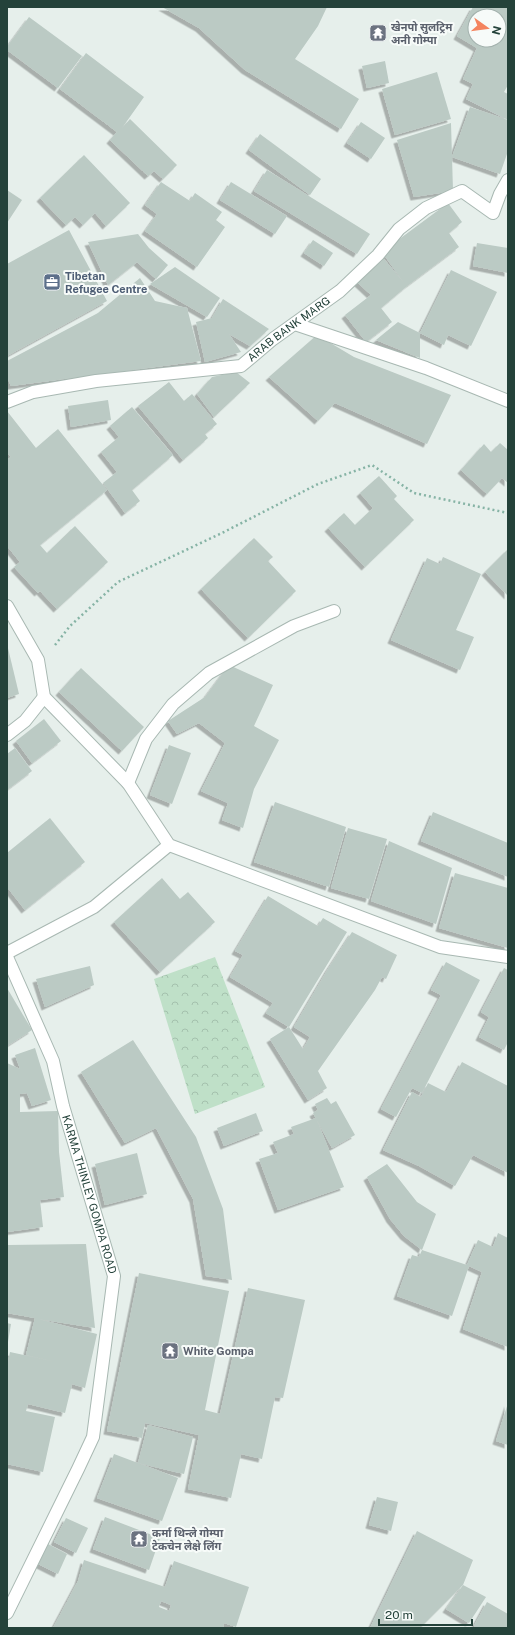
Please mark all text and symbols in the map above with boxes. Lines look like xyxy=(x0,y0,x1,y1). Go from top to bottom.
north arrow xyxy=(467,8,507,48)
place label: खेनपो सुलट्रिम अनी गोम्पा xyxy=(391,20,453,46)
temple icon: खेनपो सुलट्रिम अनी गोम्पा xyxy=(368,23,388,43)
text: N xyxy=(490,25,504,36)
place label: Tibetan Refugee Centre xyxy=(65,270,147,295)
office icon: Tibetan Refugee Centre xyxy=(42,272,62,292)
street label: ARAB BANK MARG xyxy=(245,294,332,364)
street label: KARMA THINLEY GOMPA ROAD xyxy=(60,1113,119,1276)
temple icon: White Gompa xyxy=(160,1341,180,1361)
place label: White Gompa xyxy=(183,1345,254,1357)
place label: कर्मा थिन्ले गोम्पा टेकचेन लेक्षे लिंग xyxy=(152,1526,224,1552)
temple icon: कर्मा थिन्ले गोम्पा टेकचेन लेक्षे लिंग xyxy=(129,1529,149,1549)
scale bar xyxy=(379,1601,472,1627)
text: 20 m xyxy=(385,1608,413,1622)

